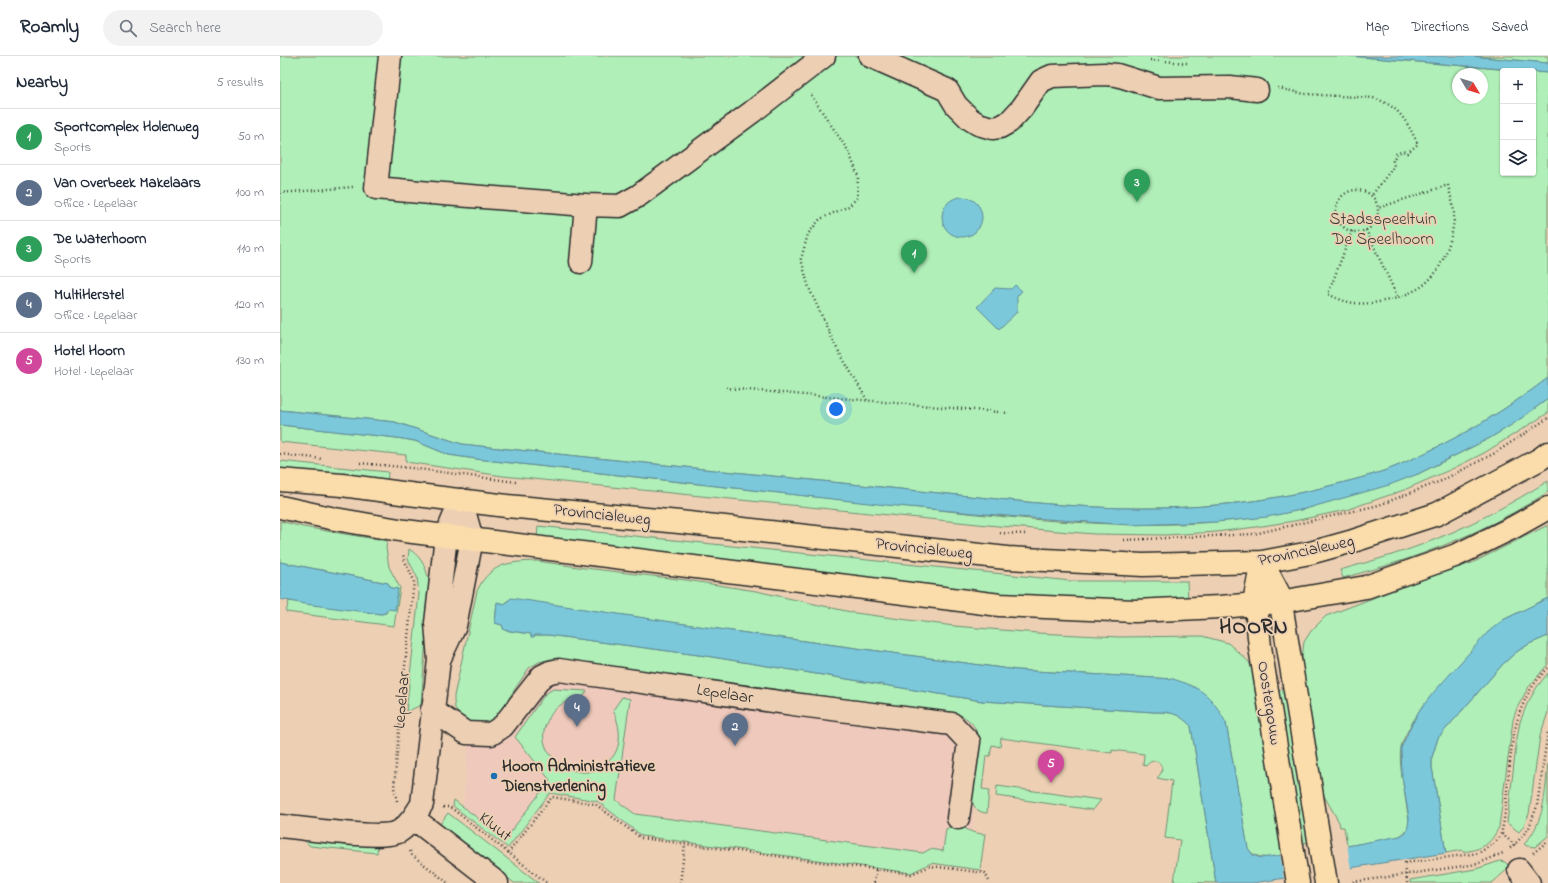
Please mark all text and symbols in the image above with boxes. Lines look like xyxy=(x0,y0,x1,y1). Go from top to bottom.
search box xyxy=(103,10,383,46)
text: Roamly xyxy=(20,14,79,41)
icon: search xyxy=(117,17,139,39)
text: Search here xyxy=(149,17,221,39)
text: Map xyxy=(1366,17,1389,38)
text: Directions xyxy=(1411,17,1469,38)
text: Saved xyxy=(1491,17,1528,38)
north arrow xyxy=(1452,68,1488,104)
map controls xyxy=(1500,68,1536,176)
button: + xyxy=(1500,68,1536,104)
text: Nearby xyxy=(16,70,68,95)
text: 5 results xyxy=(216,73,264,92)
button: − xyxy=(1500,104,1536,140)
text: Sportcomplex Holenweg xyxy=(54,116,199,138)
text: 1 xyxy=(27,127,31,146)
text: 50 m xyxy=(238,127,264,146)
text: Sports xyxy=(54,138,91,157)
button: layers xyxy=(1500,140,1536,176)
pin: 3 xyxy=(1124,169,1150,202)
text: Van Overbeek Makelaars xyxy=(54,172,201,194)
text: 2 xyxy=(26,183,32,202)
text: 100 m xyxy=(235,183,264,202)
text: Office · Lepelaar xyxy=(54,194,137,213)
park label: Stadsspeeltuin De Speelhoorn xyxy=(1330,207,1436,252)
text: De Waterhoorn xyxy=(54,228,146,250)
text: 3 xyxy=(26,239,32,258)
text: 110 m xyxy=(237,239,264,258)
pin: 1 xyxy=(901,240,927,273)
text: Sports xyxy=(54,250,91,269)
text: MultiHerstel xyxy=(54,284,124,306)
text: 4 xyxy=(26,295,32,314)
text: 120 m xyxy=(234,295,264,314)
text: Office · Lepelaar xyxy=(54,306,137,325)
text: Hotel Hoorn xyxy=(54,340,125,362)
text: 5 xyxy=(25,351,33,370)
text: 130 m xyxy=(236,351,264,370)
text: Hotel · Lepelaar xyxy=(54,362,134,381)
your location xyxy=(826,399,846,419)
street label: Provincialeweg xyxy=(552,497,652,535)
street label: Provincialeweg xyxy=(1256,529,1357,575)
street label: Provincialeweg xyxy=(874,531,974,569)
district label: HOORN xyxy=(1219,613,1289,643)
street label: Oostergouw xyxy=(1248,659,1288,747)
street label: Lepelaar xyxy=(387,670,417,730)
street label: Lepelaar xyxy=(695,677,756,711)
pin: 4 xyxy=(564,694,590,727)
pin: 2 xyxy=(722,713,748,746)
pin: 5 xyxy=(1038,750,1064,783)
place label: Hoorn Administratieve Dienstverlening xyxy=(501,754,656,801)
marker: Hoorn Administratieve Dienstverlening xyxy=(489,771,499,781)
street label: Kluut xyxy=(473,806,517,848)

